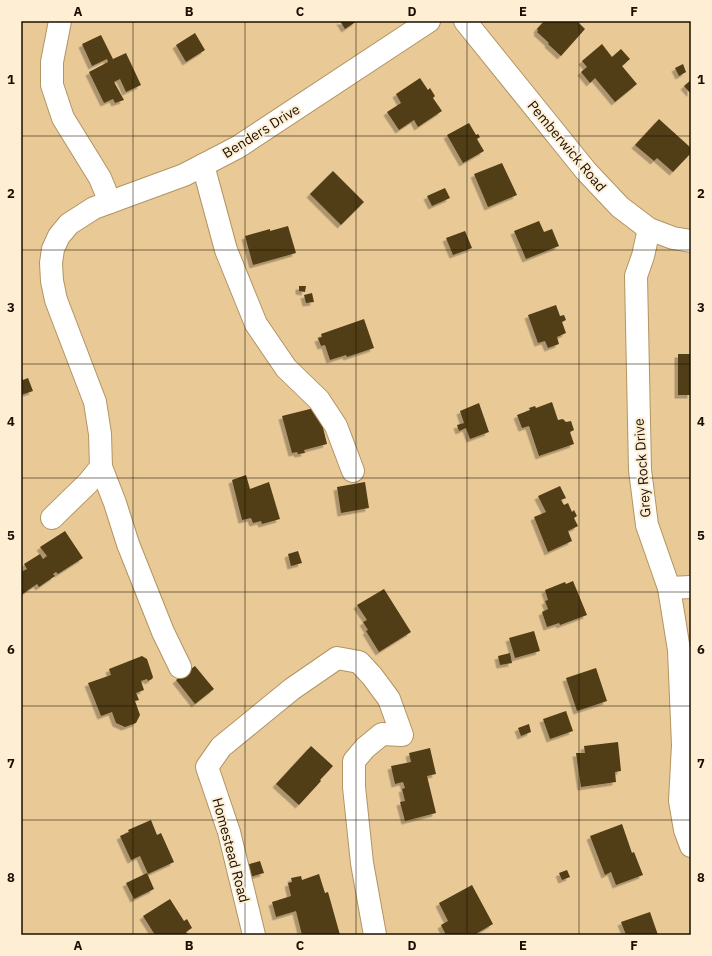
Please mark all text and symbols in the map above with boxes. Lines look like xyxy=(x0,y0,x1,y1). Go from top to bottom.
text: A xyxy=(74,3,83,20)
text: B xyxy=(185,3,194,20)
text: C xyxy=(296,3,305,20)
text: D xyxy=(407,3,417,20)
text: E xyxy=(519,3,527,20)
text: F xyxy=(630,3,638,20)
text: 1 xyxy=(7,71,15,88)
text: 1 xyxy=(697,71,705,88)
street label: Pemberwick Road xyxy=(524,97,610,195)
street label: Benders Drive xyxy=(219,100,303,162)
text: 2 xyxy=(7,185,15,202)
text: 2 xyxy=(697,185,705,202)
text: 3 xyxy=(7,299,15,316)
text: 3 xyxy=(697,299,705,316)
text: 4 xyxy=(7,413,15,430)
text: 4 xyxy=(697,413,705,430)
street label: Grey Rock Drive xyxy=(630,417,654,518)
text: 5 xyxy=(7,527,15,544)
text: 5 xyxy=(697,527,705,544)
text: 6 xyxy=(7,641,15,658)
text: 6 xyxy=(697,641,705,658)
text: 7 xyxy=(7,755,15,772)
text: 7 xyxy=(697,755,705,772)
street label: Homestead Road xyxy=(208,796,254,904)
text: 8 xyxy=(7,869,15,886)
text: 8 xyxy=(697,869,705,886)
text: A xyxy=(74,937,83,954)
text: B xyxy=(185,937,194,954)
text: C xyxy=(296,937,305,954)
text: D xyxy=(407,937,417,954)
text: E xyxy=(519,937,527,954)
text: F xyxy=(630,937,638,954)

